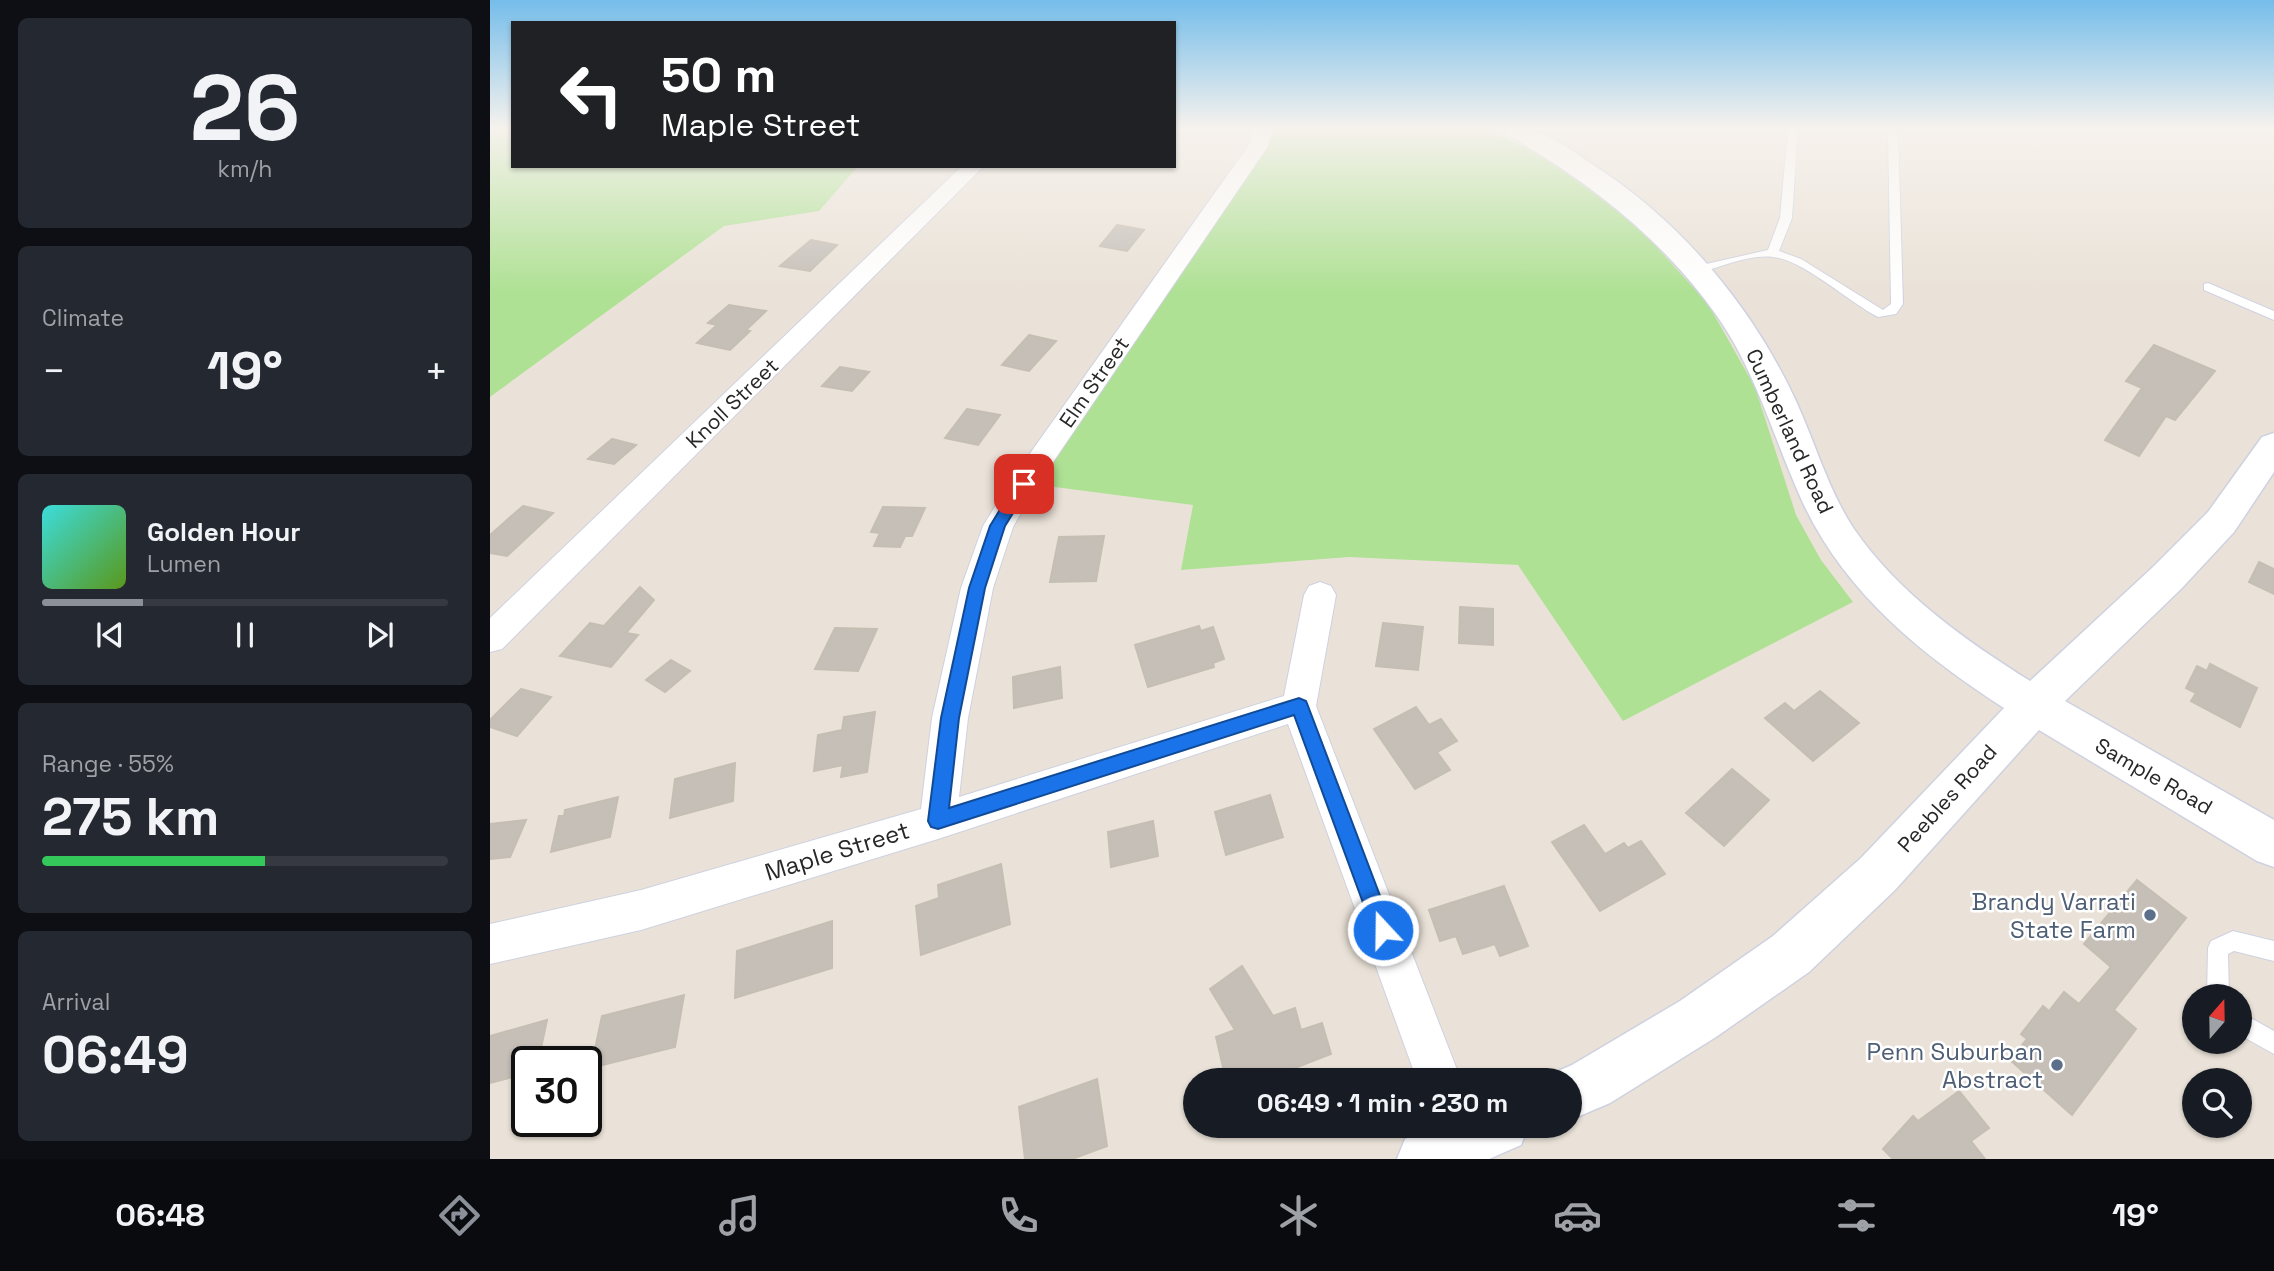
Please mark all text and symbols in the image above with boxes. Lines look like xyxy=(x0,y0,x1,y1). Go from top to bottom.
text: 50 m xyxy=(661,44,776,106)
icon: left xyxy=(546,49,637,140)
text: 26 xyxy=(190,50,300,167)
text: Maple Street xyxy=(661,105,860,145)
text: km/h xyxy=(218,154,272,184)
text: Climate xyxy=(42,303,124,333)
street label: Elm Street xyxy=(1053,331,1135,433)
text: 19° xyxy=(207,338,283,404)
street label: Cumberland Road xyxy=(1740,344,1840,518)
text: − xyxy=(42,347,66,395)
text: + xyxy=(424,347,448,395)
street label: Knoll Street xyxy=(680,352,784,454)
pin xyxy=(994,454,1054,514)
icon: arrive xyxy=(1005,465,1043,503)
text: Golden Hour xyxy=(147,515,301,549)
text: Lumen xyxy=(147,549,221,579)
icon: previous xyxy=(91,616,129,654)
icon: pause xyxy=(226,616,264,654)
icon: next xyxy=(361,616,399,654)
street label: Sample Road xyxy=(2090,732,2218,820)
street label: Peebles Road xyxy=(1891,738,2003,858)
text: Range · 55% xyxy=(42,749,174,779)
text: 275 km xyxy=(42,784,219,850)
street label: Maple Street xyxy=(761,814,913,888)
place label: Brandy Varrati State Farm xyxy=(1972,886,2136,945)
position arrow xyxy=(1346,893,1420,967)
marker: Brandy Varrati State Farm xyxy=(2142,907,2158,923)
north arrow xyxy=(2182,984,2252,1054)
map controls xyxy=(2182,984,2252,1138)
text: Arrival xyxy=(42,987,110,1017)
text: 06:49 xyxy=(42,1022,189,1088)
place label: Penn Suburban Abstract xyxy=(1867,1036,2043,1095)
speed limit sign: 30 xyxy=(511,1046,602,1137)
marker: Penn Suburban Abstract xyxy=(2049,1057,2065,1073)
button: search xyxy=(2182,1068,2252,1138)
text: 06:49 · 1 min · 230 m xyxy=(1257,1086,1508,1120)
icon: directions xyxy=(435,1191,484,1240)
icon: music xyxy=(715,1191,764,1240)
icon: phone xyxy=(994,1191,1043,1240)
icon: climate xyxy=(1274,1191,1323,1240)
icon: car xyxy=(1553,1191,1602,1240)
icon: filters xyxy=(1832,1191,1881,1240)
text: 06:48 xyxy=(115,1195,205,1235)
text: 19° xyxy=(2112,1195,2159,1235)

